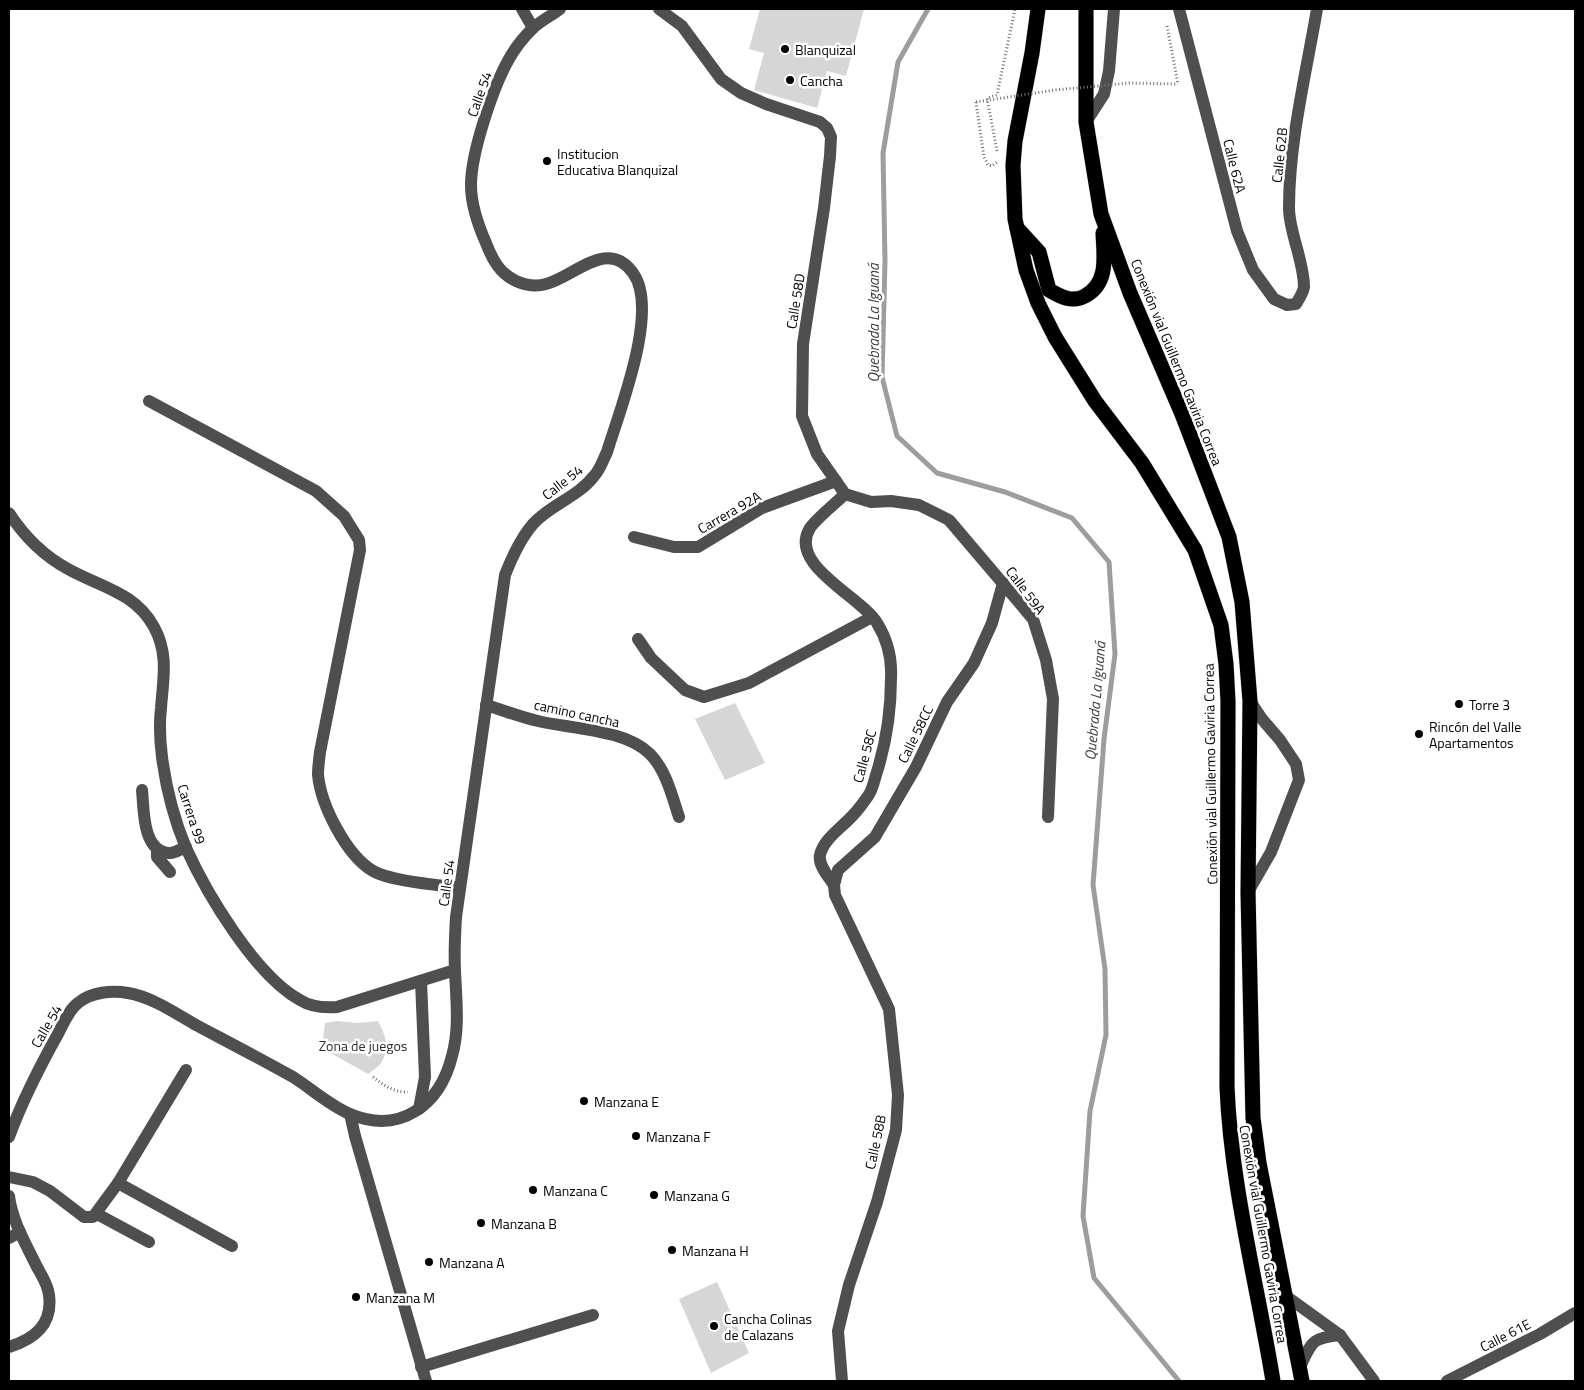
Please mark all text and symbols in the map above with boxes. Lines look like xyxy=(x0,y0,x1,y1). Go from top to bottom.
place label: Blanquizal xyxy=(795,39,856,60)
marker: Blanquizal xyxy=(779,43,791,55)
street label: Calle 54 xyxy=(461,68,497,120)
place label: Cancha xyxy=(800,70,843,91)
marker: Cancha xyxy=(784,74,796,86)
street label: Calle 62B xyxy=(1266,126,1292,184)
street label: Calle 62A xyxy=(1218,137,1252,196)
place label: Institucion Educativa Blanquizal xyxy=(557,143,678,180)
marker: Institucion Educativa Blanquizal xyxy=(541,155,553,167)
street label: Conexión vial Guillermo Gaviria Correa xyxy=(1126,255,1228,469)
water label: Quebrada La Iguaná xyxy=(862,262,885,383)
street label: Calle 58D xyxy=(780,272,810,330)
street label: Calle 54 xyxy=(537,459,587,505)
street label: Carrera 92A xyxy=(693,485,765,539)
street label: Calle 59A xyxy=(1001,562,1051,619)
water label: Quebrada La Iguaná xyxy=(1078,639,1112,761)
street label: Conexión vial Guillermo Gaviria Correa xyxy=(1198,663,1222,885)
street label: camino cancha xyxy=(532,694,622,732)
place label: Torre 3 xyxy=(1469,694,1510,715)
marker: Torre 3 xyxy=(1453,698,1465,710)
street label: Calle 58CC xyxy=(892,701,938,766)
place label: Rincón del Valle Apartamentos xyxy=(1429,716,1521,753)
street label: Calle 58C xyxy=(847,727,881,785)
marker: Rincón del Valle Apartamentos xyxy=(1413,728,1425,740)
street label: Carrera 99 xyxy=(172,781,212,847)
street label: Calle 54 xyxy=(432,858,460,908)
street label: Calle 54 xyxy=(25,1000,67,1052)
park label: Zona de juegos xyxy=(319,1035,407,1056)
place label: Manzana E xyxy=(594,1091,659,1112)
marker: Manzana E xyxy=(578,1095,590,1107)
street label: Calle 58B xyxy=(859,1113,891,1171)
street label: Conexión vial Guillermo Gaviria Correa xyxy=(1234,1123,1294,1345)
place label: Manzana F xyxy=(646,1126,711,1147)
marker: Manzana F xyxy=(630,1130,642,1142)
place label: Manzana C xyxy=(543,1180,608,1201)
marker: Manzana C xyxy=(527,1184,539,1196)
place label: Manzana G xyxy=(664,1185,730,1206)
marker: Manzana G xyxy=(648,1189,660,1201)
place label: Manzana B xyxy=(491,1213,557,1234)
marker: Manzana B xyxy=(475,1217,487,1229)
place label: Manzana H xyxy=(682,1240,749,1261)
marker: Manzana H xyxy=(666,1244,678,1256)
place label: Manzana A xyxy=(439,1252,505,1273)
marker: Manzana A xyxy=(423,1256,435,1268)
place label: Manzana M xyxy=(366,1287,435,1308)
marker: Manzana M xyxy=(350,1291,362,1303)
place label: Cancha Colinas de Calazans xyxy=(724,1308,812,1345)
street label: Calle 61E xyxy=(1476,1313,1534,1357)
marker: Cancha Colinas de Calazans xyxy=(708,1320,720,1332)

